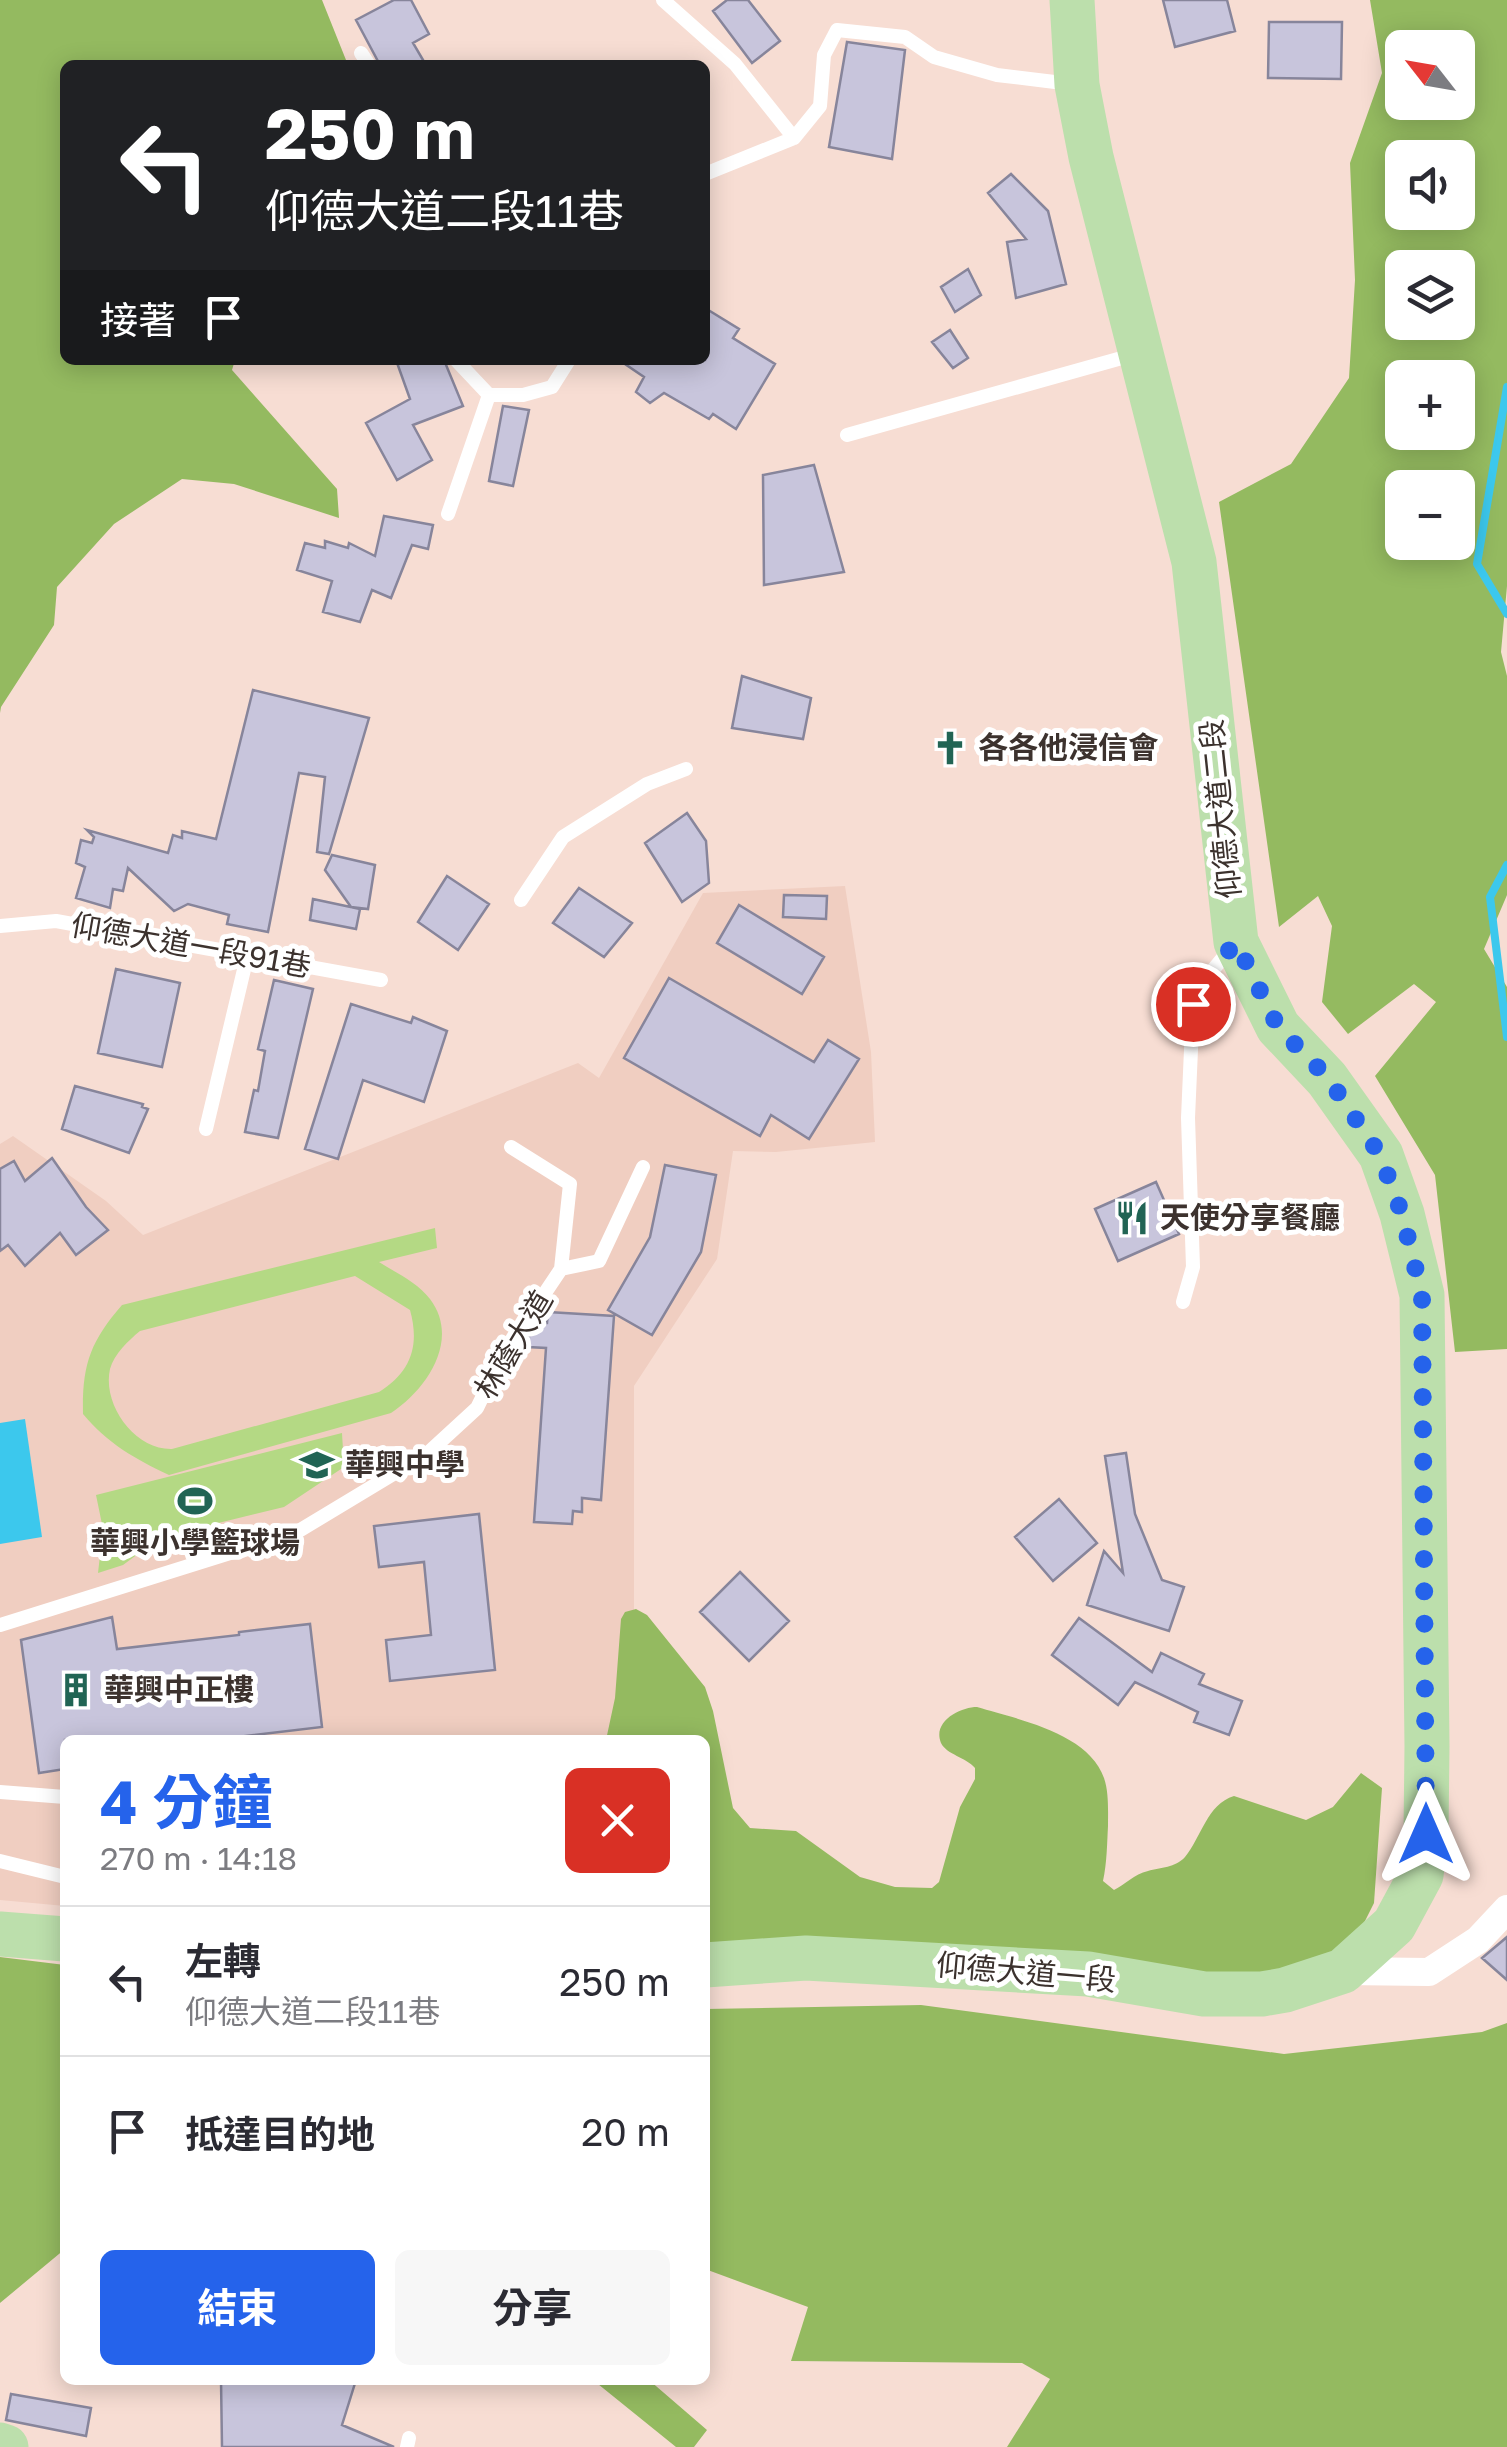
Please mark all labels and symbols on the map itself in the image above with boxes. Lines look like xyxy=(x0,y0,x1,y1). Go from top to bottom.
north arrow xyxy=(1385,30,1475,120)
street label: 仰德大道二段 xyxy=(1193,718,1247,900)
church icon: 各各他浸信會 xyxy=(931,729,969,767)
place label: 各各他浸信會 xyxy=(978,729,1159,765)
street label: 仰德大道一段91巷 xyxy=(69,906,314,984)
pin xyxy=(1151,962,1236,1047)
restaurant icon: 天使分享餐廳 xyxy=(1113,1199,1151,1237)
place label: 天使分享餐廳 xyxy=(1160,1199,1340,1235)
street label: 林蔭大道 xyxy=(467,1284,559,1405)
school or university icon: 華興中學 xyxy=(298,1446,336,1484)
place label: 華興中學 xyxy=(345,1446,465,1482)
sports icon: 華興小學籃球場 xyxy=(176,1482,214,1520)
place label: 華興小學籃球場 xyxy=(90,1524,300,1560)
building icon: 華興中正樓 xyxy=(57,1671,95,1709)
place label: 華興中正樓 xyxy=(104,1671,254,1707)
position arrow xyxy=(1374,1782,1478,1886)
street label: 仰德大道一段 xyxy=(935,1946,1117,1998)

